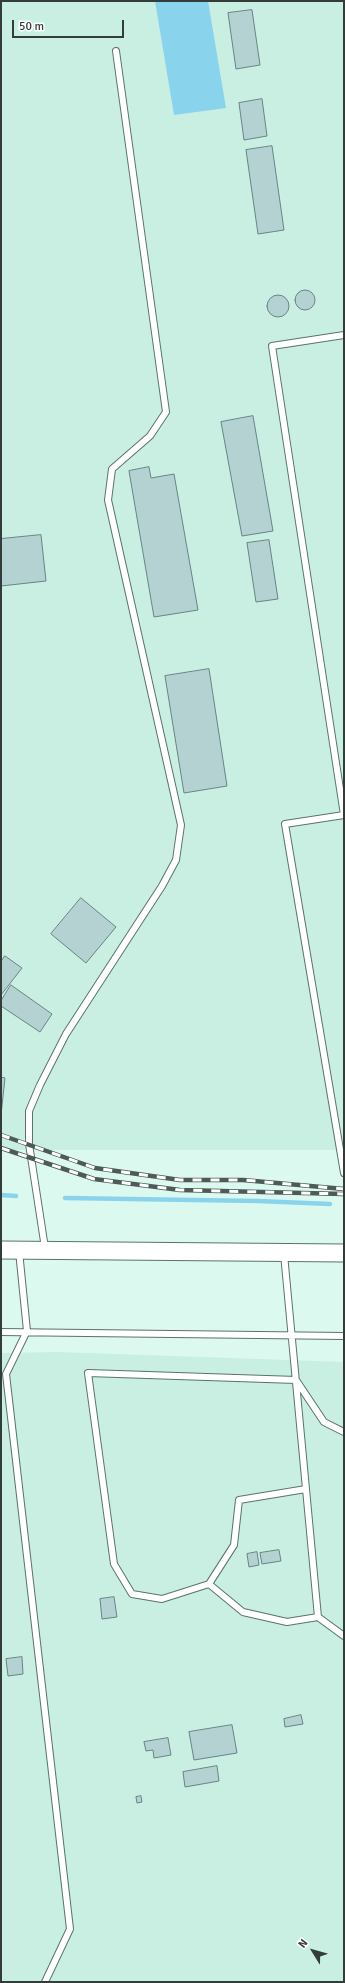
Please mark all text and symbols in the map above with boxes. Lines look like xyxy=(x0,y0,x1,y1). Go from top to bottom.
scale bar xyxy=(14,12,126,38)
text: 50 m xyxy=(19,19,44,34)
north arrow xyxy=(293,1931,333,1971)
text: N xyxy=(296,1937,311,1950)

